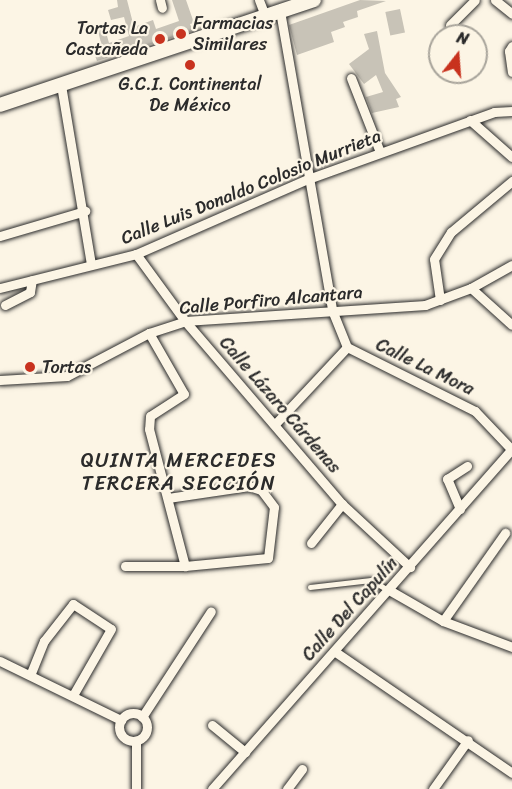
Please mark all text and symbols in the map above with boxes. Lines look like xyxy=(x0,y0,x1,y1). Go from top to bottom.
place label: Farmacias Similares xyxy=(193,13,273,56)
place label: Tortas La Castañeda xyxy=(66,18,148,60)
text: N xyxy=(453,23,472,54)
north arrow xyxy=(428,24,488,84)
marker: Farmacias Similares xyxy=(174,27,188,41)
marker: Tortas La Castañeda xyxy=(153,32,167,46)
marker: G.C.I. Continental De México xyxy=(183,58,197,72)
place label: G.C.I. Continental De México xyxy=(118,74,262,116)
street label: Calle Luis Donaldo Colosio Murrieta xyxy=(118,125,384,249)
street label: Calle Porfiro Alcantara xyxy=(178,281,364,319)
street label: Calle Lázaro Cárdenas xyxy=(215,332,345,478)
street label: Calle La Mora xyxy=(372,334,478,400)
place label: Tortas xyxy=(42,356,91,378)
marker: Tortas xyxy=(23,360,37,374)
district label: QUINTA MERCEDES TERCERA SECCIÓN xyxy=(83,448,275,495)
street label: Calle Del Capulín xyxy=(297,552,403,666)

